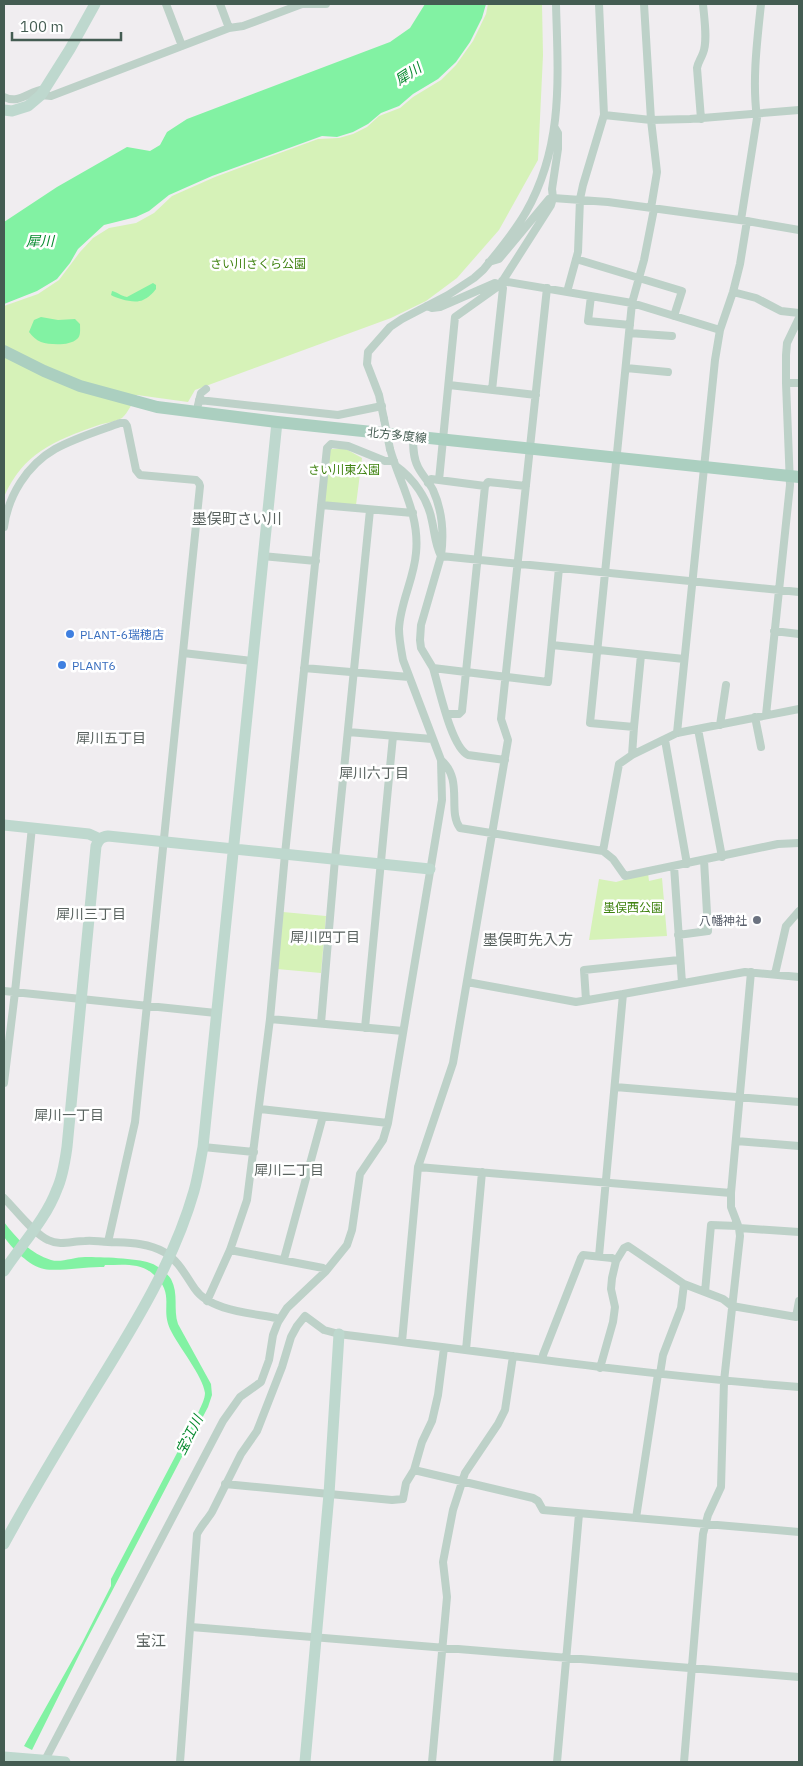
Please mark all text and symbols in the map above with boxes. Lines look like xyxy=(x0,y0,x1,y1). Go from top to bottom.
scale bar xyxy=(12,10,121,42)
text: 100 m xyxy=(20,17,64,36)
water label: 犀川 xyxy=(391,58,426,89)
water label: 犀川 xyxy=(26,232,56,250)
park label: さい川さくら公園 xyxy=(210,256,306,271)
street label: 北方多度線 xyxy=(366,424,428,446)
park label: さい川東公園 xyxy=(308,462,380,477)
district label: 墨俣町さい川 xyxy=(192,509,282,528)
place label: PLANT-6瑞穂店 xyxy=(80,627,164,642)
marker: PLANT-6瑞穂店 xyxy=(64,628,76,640)
place label: PLANT6 xyxy=(72,658,116,673)
marker: PLANT6 xyxy=(56,659,68,671)
district label: 犀川五丁目 xyxy=(76,729,146,747)
district label: 犀川六丁目 xyxy=(339,764,409,782)
park label: 墨俣西公園 xyxy=(603,900,663,915)
district label: 犀川三丁目 xyxy=(56,905,126,923)
place label: 八幡神社 xyxy=(699,913,747,928)
marker: 八幡神社 xyxy=(751,914,763,926)
district label: 犀川四丁目 xyxy=(290,928,360,946)
district label: 墨俣町先入方 xyxy=(483,930,573,949)
district label: 犀川一丁目 xyxy=(34,1106,104,1124)
district label: 犀川二丁目 xyxy=(254,1161,324,1179)
water label: 宝江川 xyxy=(171,1410,207,1458)
district label: 宝江 xyxy=(136,1631,166,1650)

